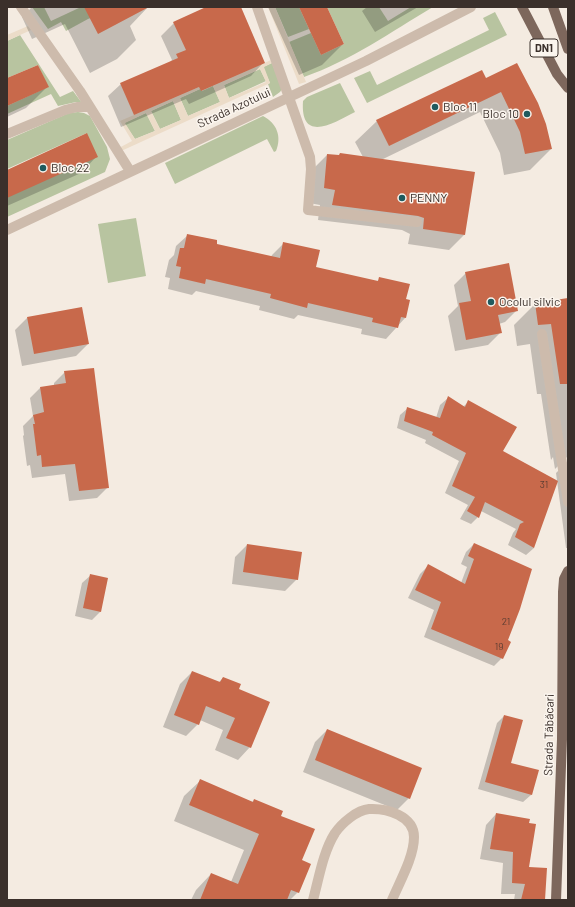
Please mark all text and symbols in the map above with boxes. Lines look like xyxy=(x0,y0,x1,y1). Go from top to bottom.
road number: DN1 xyxy=(530,39,558,57)
street label: Strada Azotului xyxy=(195,85,273,131)
place label: Bloc 11 xyxy=(443,100,477,114)
marker: Bloc 11 xyxy=(430,102,440,112)
place label: Bloc 10 xyxy=(483,107,519,121)
marker: Bloc 10 xyxy=(522,109,532,119)
place label: Bloc 22 xyxy=(51,161,89,175)
marker: Bloc 22 xyxy=(38,163,48,173)
place label: PENNY xyxy=(410,191,447,205)
marker: PENNY xyxy=(397,193,407,203)
place label: Ocolul silvic xyxy=(499,295,560,309)
marker: Ocolul silvic xyxy=(486,297,496,307)
house number: 31 xyxy=(540,479,548,491)
house number: 21 xyxy=(502,616,510,628)
house number: 19 xyxy=(495,641,503,653)
street label: Strada Tăbăcari xyxy=(541,694,557,776)

